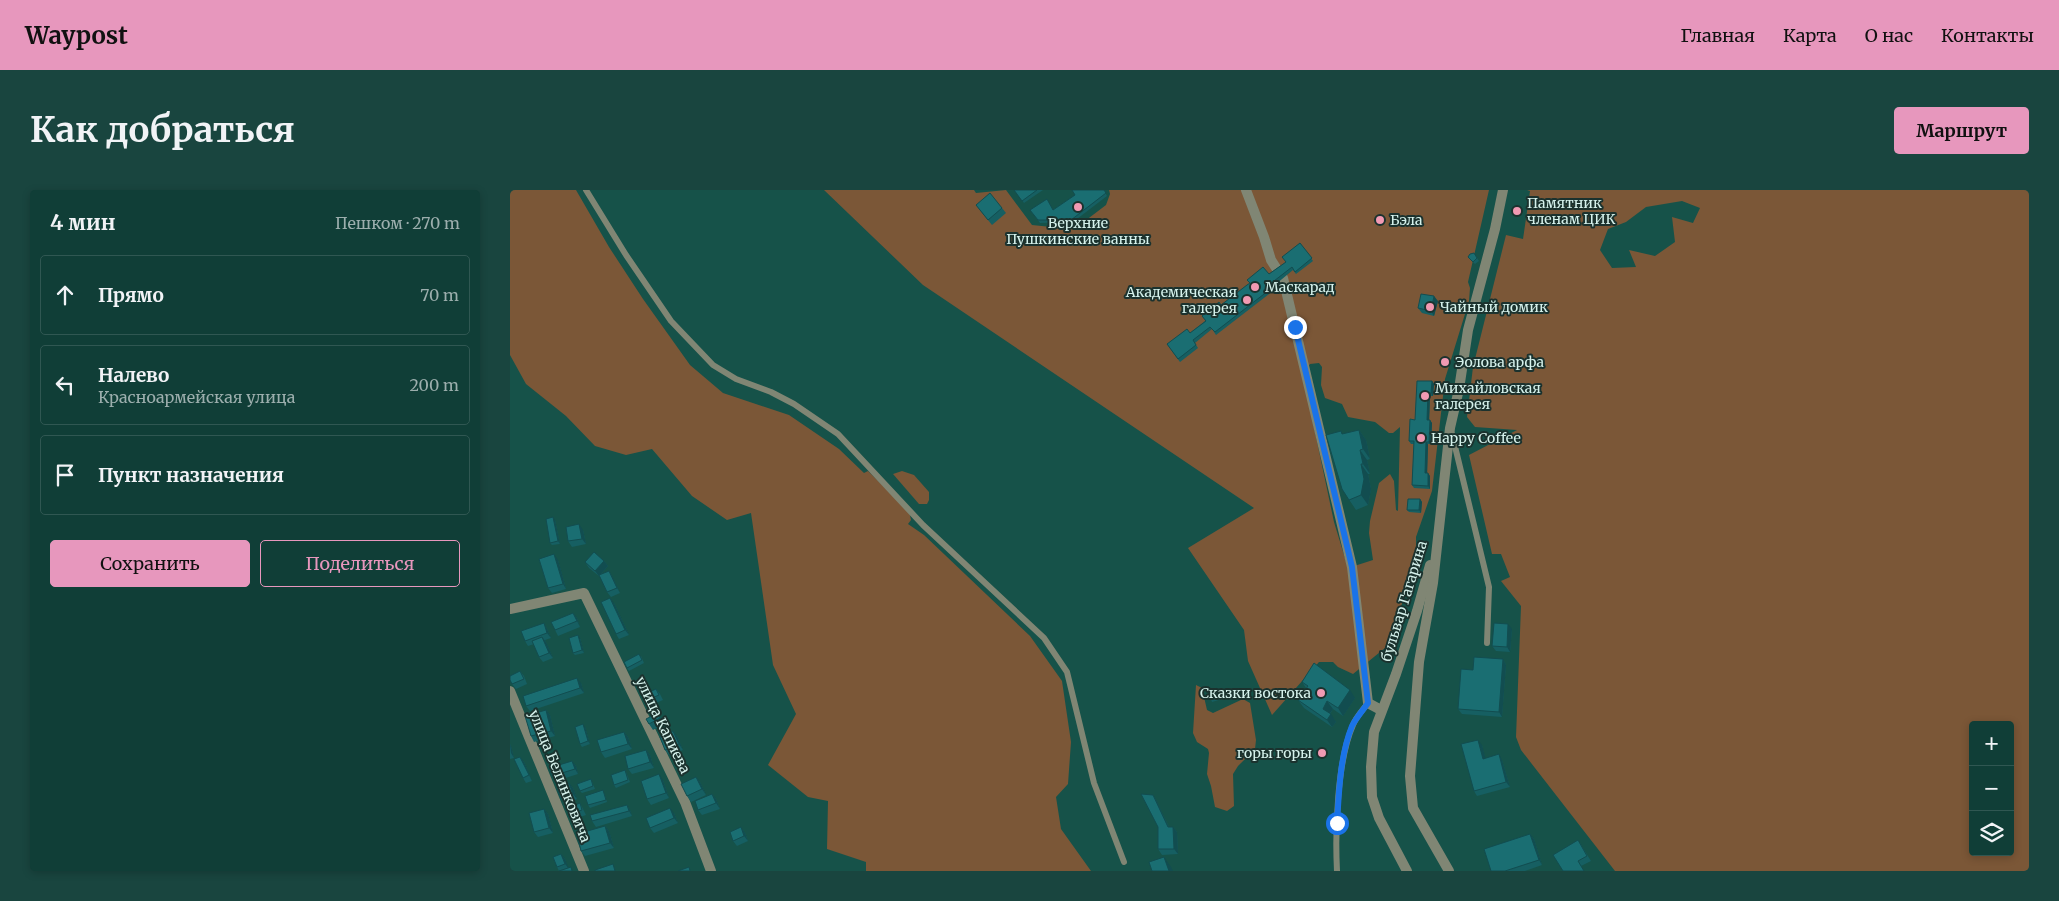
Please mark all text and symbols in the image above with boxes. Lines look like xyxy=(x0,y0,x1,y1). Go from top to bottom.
text: Waypost xyxy=(25,20,128,51)
text: Главная xyxy=(1680,24,1755,47)
text: Карта xyxy=(1783,24,1837,47)
text: О нас xyxy=(1865,24,1913,47)
text: Контакты xyxy=(1941,24,2034,47)
button: Маршрут xyxy=(1894,107,2029,154)
text: Как добраться xyxy=(30,108,295,152)
place label: Памятник членам ЦИК xyxy=(1527,194,1616,228)
marker: Верхние Пушкинские ванны xyxy=(1072,201,1084,213)
marker: Памятник членам ЦИК xyxy=(1511,205,1523,217)
text: 4 мин xyxy=(50,209,115,236)
place label: Бэла xyxy=(1390,211,1423,229)
text: Пешком · 270 m xyxy=(335,213,460,233)
place label: Верхние Пушкинские ванны xyxy=(1006,214,1150,248)
marker: Бэла xyxy=(1374,214,1386,226)
place label: Маскарад xyxy=(1265,278,1335,296)
icon: ahead xyxy=(51,281,79,309)
marker: Маскарад xyxy=(1249,281,1261,293)
text: Прямо xyxy=(98,283,164,307)
place label: Академическая галерея xyxy=(1125,283,1237,317)
text: 70 m xyxy=(420,285,459,305)
marker: Академическая галерея xyxy=(1241,294,1253,306)
place label: Чайный домик xyxy=(1440,298,1548,316)
marker: Чайный домик xyxy=(1424,301,1436,313)
route end xyxy=(1284,316,1307,339)
place label: Эолова арфа xyxy=(1455,353,1545,371)
marker: Эолова арфа xyxy=(1439,356,1451,368)
text: Налево xyxy=(98,363,169,387)
icon: left xyxy=(51,371,79,399)
text: 200 m xyxy=(409,375,459,395)
place label: Михайловская галерея xyxy=(1435,379,1541,413)
text: Красноармейская улица xyxy=(98,387,295,407)
marker: Михайловская галерея xyxy=(1419,390,1431,402)
place label: Happy Coffee xyxy=(1431,429,1521,447)
marker: Happy Coffee xyxy=(1415,432,1427,444)
icon: arrive xyxy=(51,461,79,489)
text: Пункт назначения xyxy=(98,463,284,487)
street label: бульвар Гагарина xyxy=(1377,538,1431,664)
button: Сохранить xyxy=(50,540,250,587)
button: Поделиться xyxy=(260,540,460,587)
street label: улица Капиева xyxy=(632,674,694,777)
place label: Сказки востока xyxy=(1200,684,1311,702)
marker: Сказки востока xyxy=(1315,687,1327,699)
street label: улица Белинковича xyxy=(525,707,595,846)
map controls xyxy=(1969,721,2014,856)
button: + xyxy=(1969,721,2014,766)
place label: горы горы xyxy=(1237,744,1312,762)
marker: горы горы xyxy=(1316,747,1328,759)
button: − xyxy=(1969,766,2014,811)
button: layers xyxy=(1969,811,2014,856)
route start xyxy=(1326,812,1349,835)

